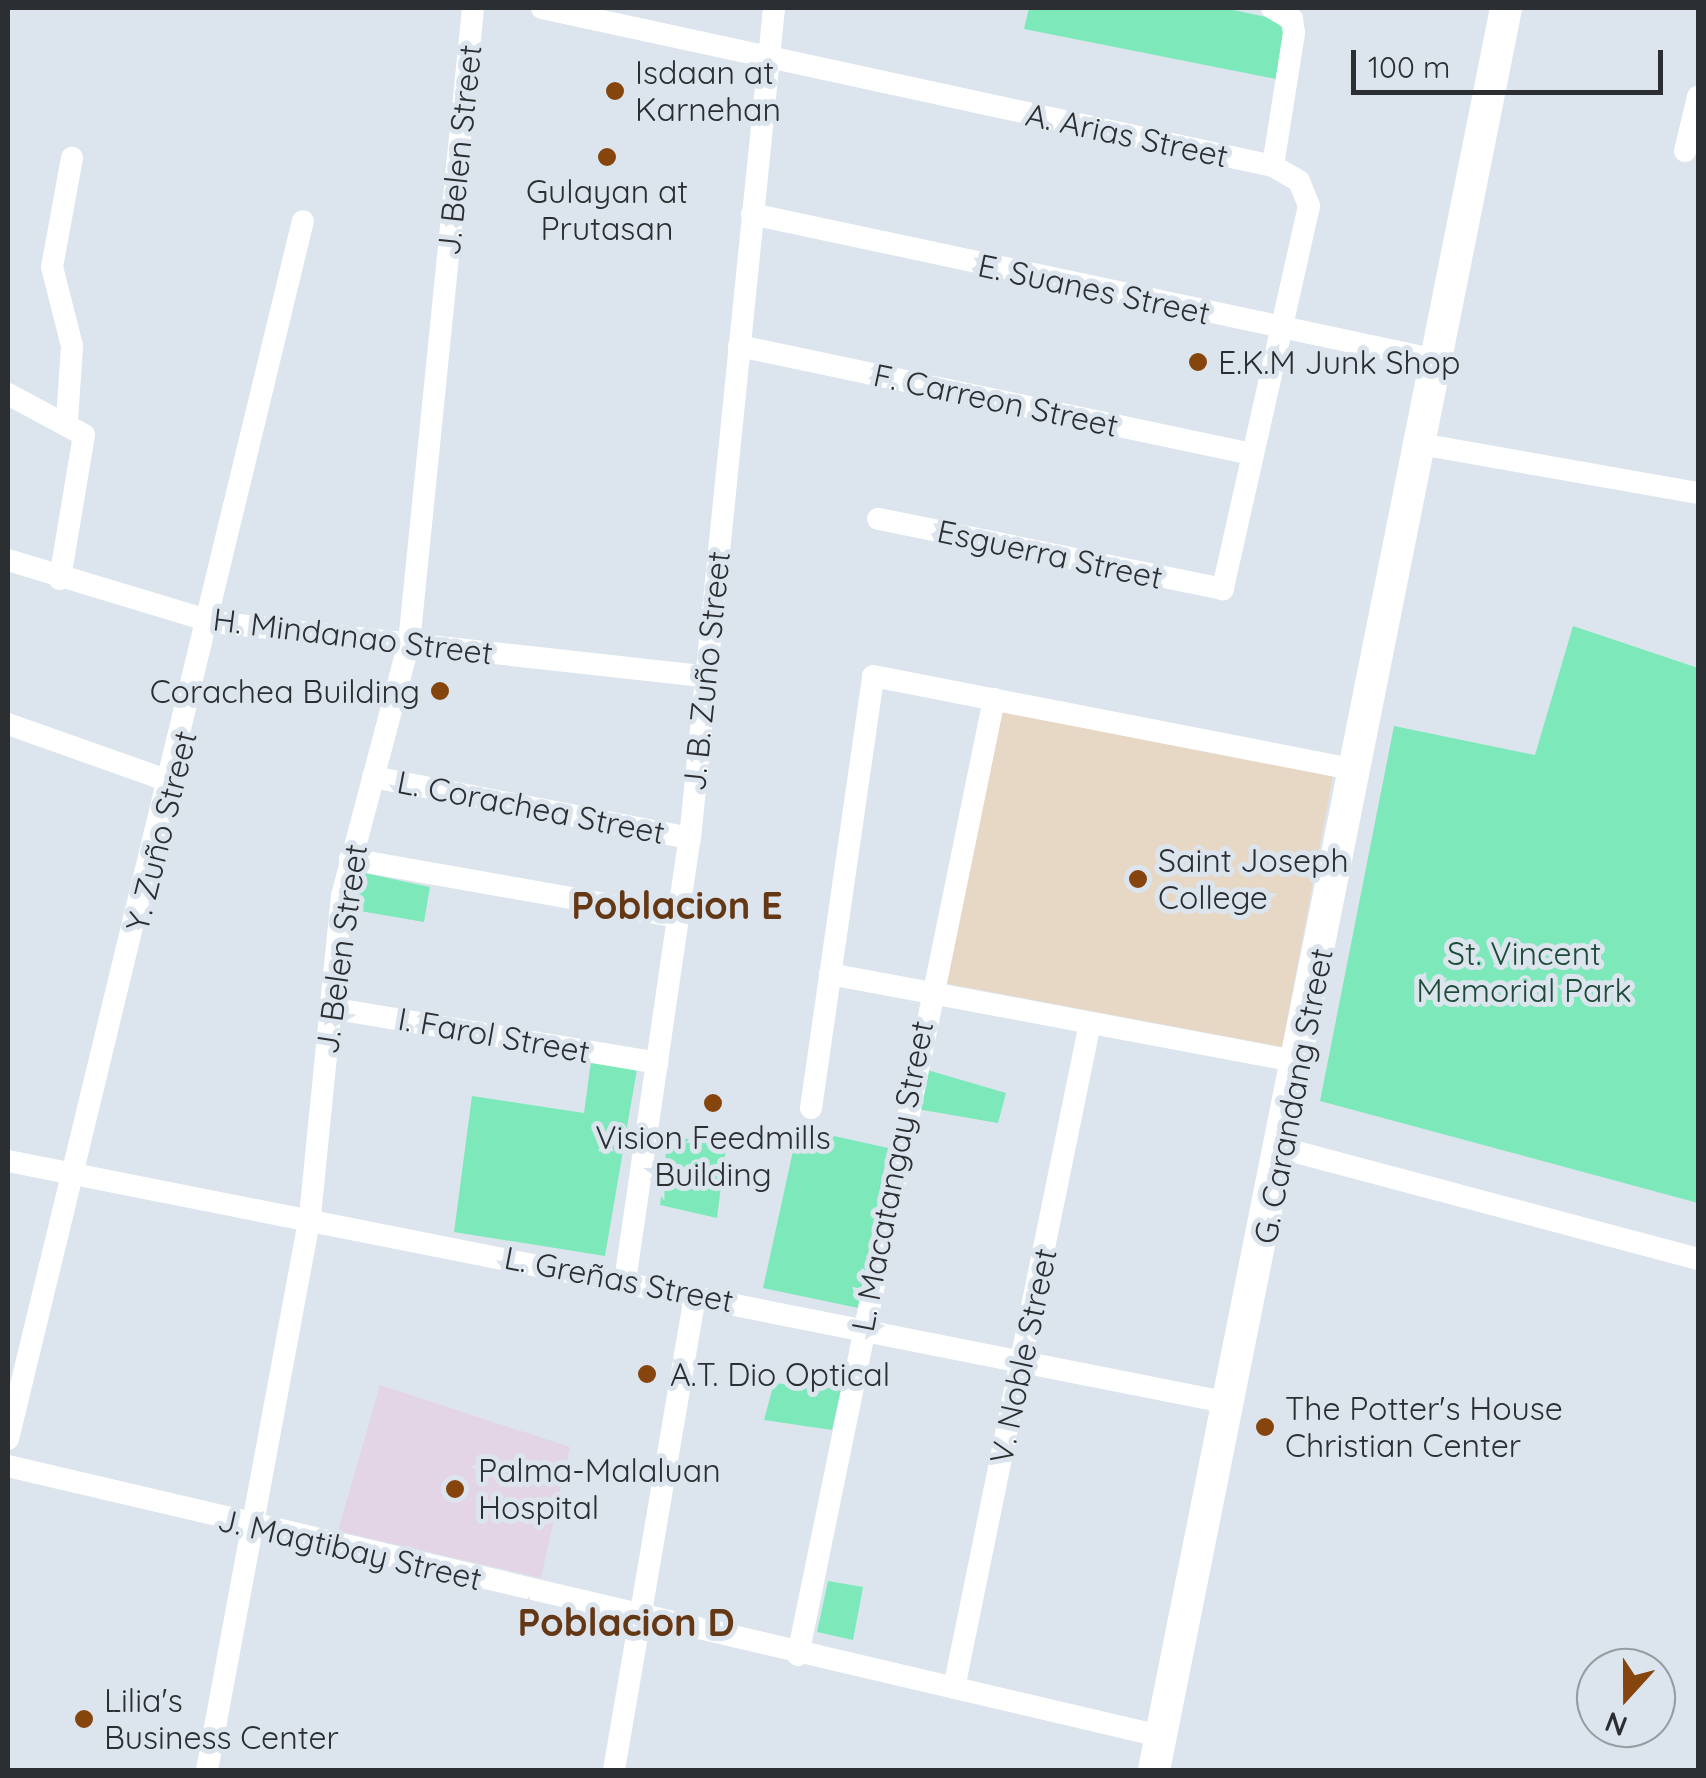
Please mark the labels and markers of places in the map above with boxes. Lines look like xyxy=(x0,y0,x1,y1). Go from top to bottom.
place label: Isdaan at Karnehan xyxy=(635,54,781,129)
marker: Isdaan at Karnehan xyxy=(604,80,626,102)
marker: Gulayan at Prutasan xyxy=(596,146,618,168)
place label: Gulayan at Prutasan xyxy=(526,173,688,248)
place label: E.K.M Junk Shop xyxy=(1218,343,1460,381)
marker: E.K.M Junk Shop xyxy=(1187,351,1209,373)
place label: Corachea Building xyxy=(150,672,420,710)
marker: Corachea Building xyxy=(429,680,451,702)
place label: Saint Joseph College xyxy=(1158,842,1349,917)
marker: Saint Joseph College xyxy=(1127,868,1149,890)
marker: Vision Feedmills Building xyxy=(702,1092,724,1114)
place label: Vision Feedmills Building xyxy=(595,1119,831,1194)
place label: A.T. Dio Optical xyxy=(670,1355,890,1393)
marker: A.T. Dio Optical xyxy=(634,1361,660,1387)
place label: The Potter's House Christian Center xyxy=(1285,1390,1563,1465)
marker: The Potter's House Christian Center xyxy=(1254,1416,1276,1438)
place label: Palma-Malaluan Hospital xyxy=(478,1452,721,1527)
marker: Palma-Malaluan Hospital xyxy=(442,1476,468,1502)
place label: Lilia's Business Center xyxy=(104,1682,339,1757)
marker: Lilia's Business Center xyxy=(73,1708,95,1730)

